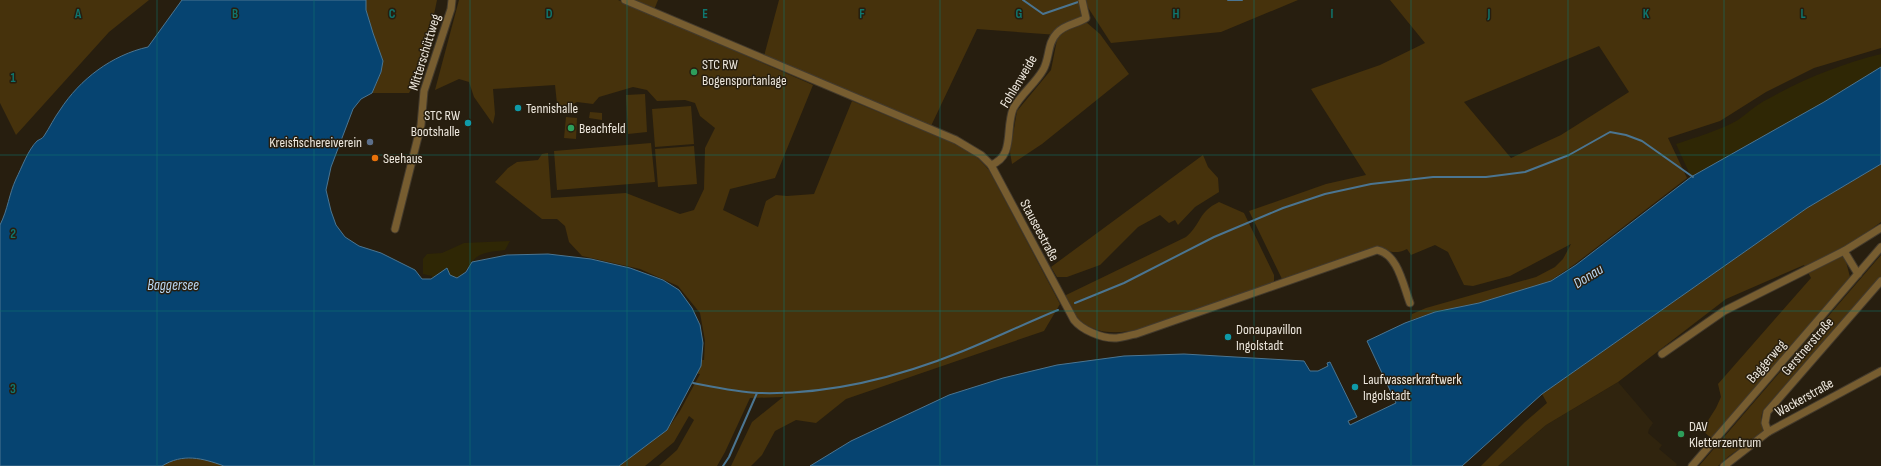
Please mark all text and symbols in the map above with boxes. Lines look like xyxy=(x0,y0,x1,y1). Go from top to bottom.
text: A xyxy=(74,6,82,22)
text: B xyxy=(232,6,238,22)
text: C xyxy=(389,6,396,22)
text: D xyxy=(546,6,553,22)
text: E xyxy=(702,6,708,22)
text: F xyxy=(859,6,865,22)
text: G xyxy=(1016,6,1023,22)
text: H xyxy=(1173,6,1180,22)
text: I xyxy=(1331,6,1334,22)
text: J xyxy=(1487,6,1491,22)
text: K xyxy=(1643,6,1650,22)
text: L xyxy=(1800,6,1806,22)
street label: Mitterschüttweg xyxy=(405,12,444,92)
street label: Fohlenweide xyxy=(996,52,1041,111)
place label: STC RW Bogensportanlage xyxy=(702,56,787,89)
marker: STC RW Bogensportanlage xyxy=(689,67,699,77)
text: 1 xyxy=(10,70,16,86)
place label: Tennishalle xyxy=(526,100,578,117)
marker: Tennishalle xyxy=(513,103,523,113)
place label: STC RW Bootshalle xyxy=(411,107,460,140)
marker: STC RW Bootshalle xyxy=(463,118,473,128)
place label: Beachfeld xyxy=(579,120,626,137)
marker: Beachfeld xyxy=(566,123,576,133)
place label: Kreisfischereiverein xyxy=(269,134,362,151)
marker: Kreisfischereiverein xyxy=(365,137,375,147)
place label: Seehaus xyxy=(383,150,423,167)
marker: Seehaus xyxy=(370,153,380,163)
street label: Stauseestraße xyxy=(1016,196,1063,264)
text: 2 xyxy=(10,226,16,242)
water label: Donau xyxy=(1570,259,1608,293)
water label: Baggersee xyxy=(147,276,199,295)
street label: Gerstnerstraße xyxy=(1778,314,1837,379)
place label: Donaupavillon Ingolstadt xyxy=(1236,321,1302,354)
marker: Donaupavillon Ingolstadt xyxy=(1223,332,1233,342)
street label: Baggerweg xyxy=(1743,336,1790,386)
place label: Laufwasserkraftwerk Ingolstadt xyxy=(1363,371,1462,404)
street label: Wackerstraße xyxy=(1772,374,1836,420)
text: 3 xyxy=(10,381,16,397)
marker: Laufwasserkraftwerk Ingolstadt xyxy=(1350,382,1360,392)
place label: DAV Kletterzentrum xyxy=(1689,418,1761,451)
marker: DAV Kletterzentrum xyxy=(1676,429,1686,439)

